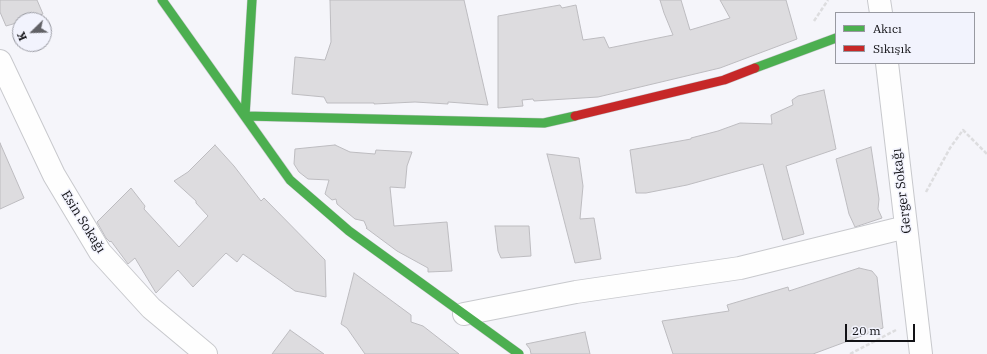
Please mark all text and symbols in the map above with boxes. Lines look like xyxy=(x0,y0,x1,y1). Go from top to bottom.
north arrow xyxy=(12,12,52,52)
legend xyxy=(835,12,975,64)
text: Akıcı xyxy=(873,21,902,36)
text: K xyxy=(14,30,30,43)
text: Sıkışık xyxy=(873,41,911,56)
street label: Gerger Sokağı xyxy=(889,148,915,234)
street label: Esin Sokağı xyxy=(58,188,108,256)
scale bar xyxy=(847,316,917,342)
text: 20 m xyxy=(852,323,881,338)

